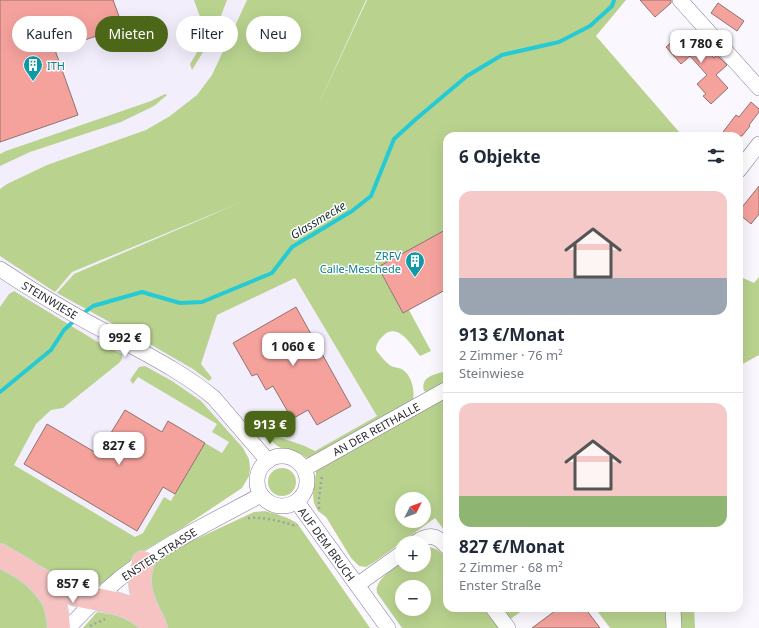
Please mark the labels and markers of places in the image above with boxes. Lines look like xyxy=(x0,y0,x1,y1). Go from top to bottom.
pin: 1 780 € xyxy=(664,30,738,64)
building icon: ITH xyxy=(22,54,44,82)
place label: ITH xyxy=(47,58,65,73)
place label: ZRFV Calle-Meschede xyxy=(320,248,401,276)
building icon: ZRFV Calle-Meschede xyxy=(404,250,426,278)
pin: 992 € xyxy=(97,324,153,358)
pin: 1 060 € xyxy=(256,333,330,367)
pin: 913 € xyxy=(242,411,298,445)
pin: 827 € xyxy=(91,432,147,466)
pin: 857 € xyxy=(45,570,101,604)

